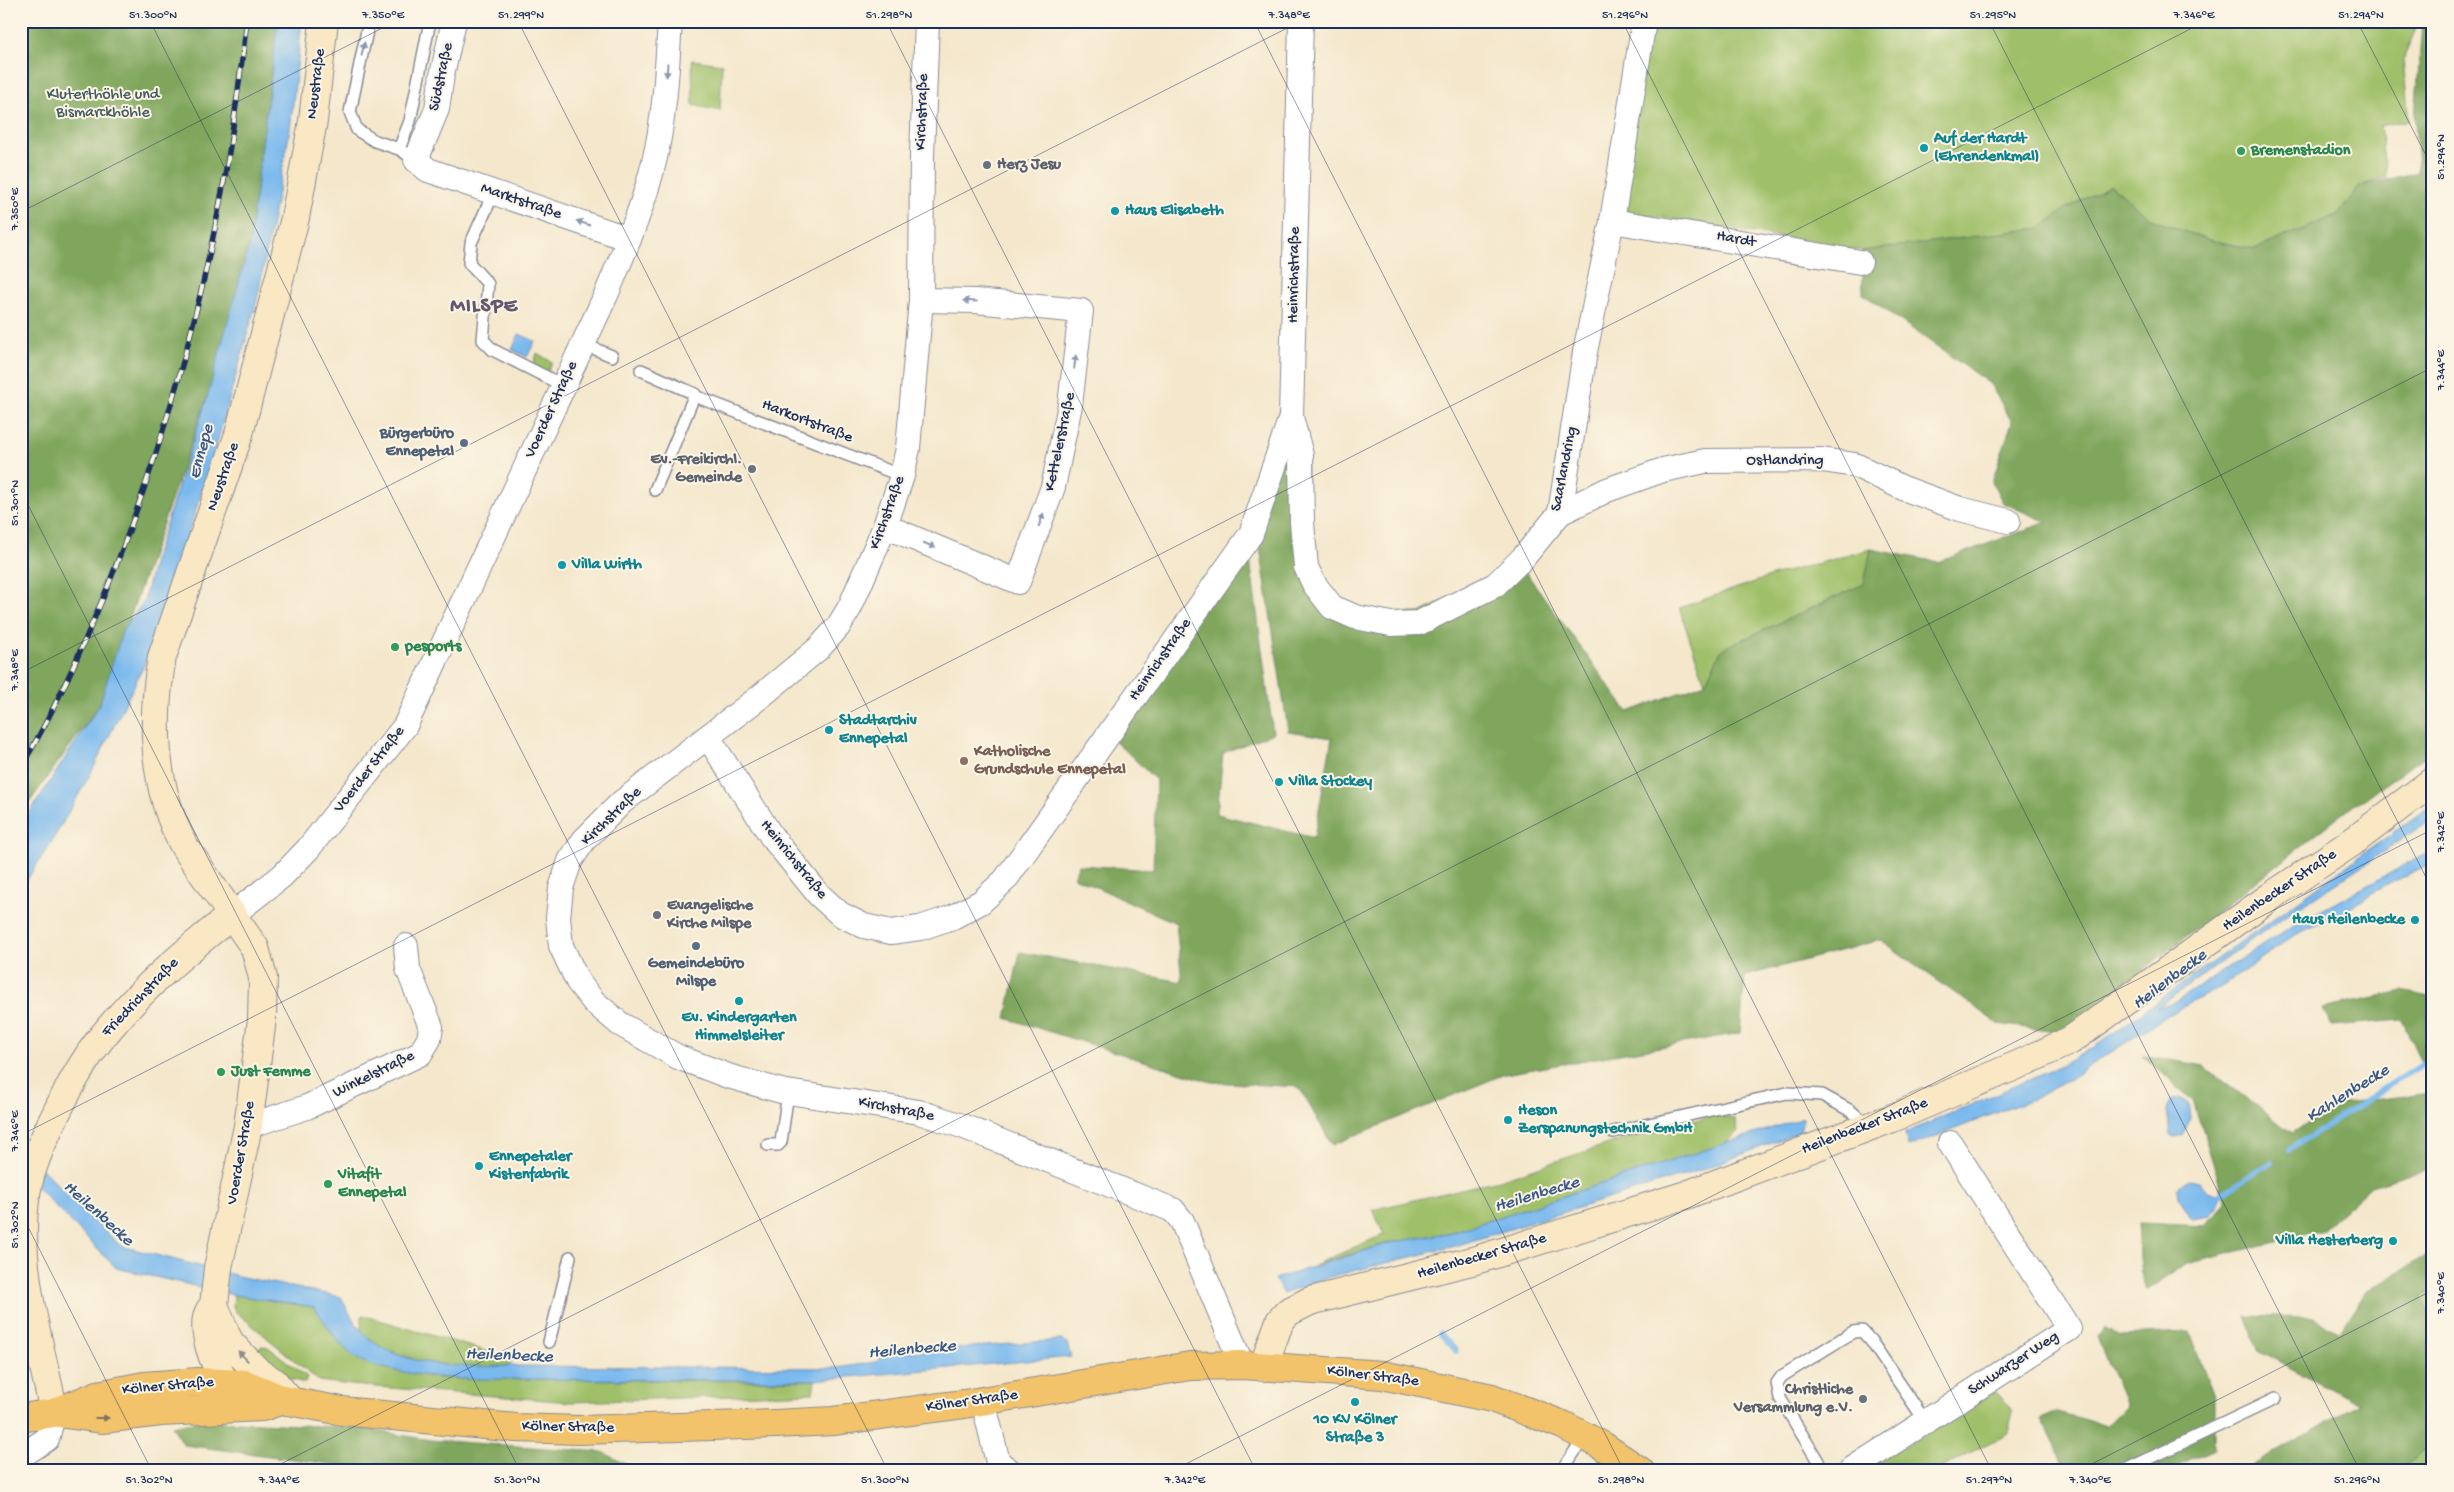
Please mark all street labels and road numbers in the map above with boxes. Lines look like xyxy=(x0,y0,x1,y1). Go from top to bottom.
street label: Südstraße xyxy=(426,40,459,113)
street label: Neustraße xyxy=(303,47,331,120)
street label: Kirchstraße xyxy=(912,72,934,151)
street label: Marktstraße xyxy=(478,179,565,225)
street label: Heinrichstraße xyxy=(1285,226,1305,323)
street label: Hardt xyxy=(1715,227,1759,253)
street label: Voerder Straße xyxy=(521,358,583,462)
street label: Kettelerstraße xyxy=(1041,390,1081,493)
street label: Harkortstraße xyxy=(759,396,856,448)
street label: Saarlandring xyxy=(1547,425,1583,513)
street label: Neustraße xyxy=(203,440,245,514)
street label: Ostlandring xyxy=(1746,452,1824,471)
street label: Kirchstraße xyxy=(866,473,910,552)
street label: Heinrichstraße xyxy=(1126,614,1197,705)
street label: Voerder Straße xyxy=(330,722,410,818)
street label: Kirchstraße xyxy=(578,783,647,851)
street label: Heinrichstraße xyxy=(755,816,831,904)
street label: Heilenbecker Straße xyxy=(2219,845,2341,936)
street label: Friedrichstraße xyxy=(98,954,184,1042)
street label: Winkelstraße xyxy=(330,1047,419,1103)
street label: Kirchstraße xyxy=(856,1093,936,1127)
street label: Heilenbecker Straße xyxy=(1799,1094,1932,1160)
street label: Voerder Straße xyxy=(223,1099,261,1207)
street label: Heilenbecker Straße xyxy=(1415,1229,1550,1285)
street label: Schwarzer Weg xyxy=(1965,1328,2063,1400)
street label: Kölner Straße xyxy=(1326,1362,1421,1392)
street label: Kölner Straße xyxy=(121,1373,216,1400)
street label: Kölner Straße xyxy=(925,1386,1020,1418)
street label: Kölner Straße xyxy=(522,1418,615,1438)

